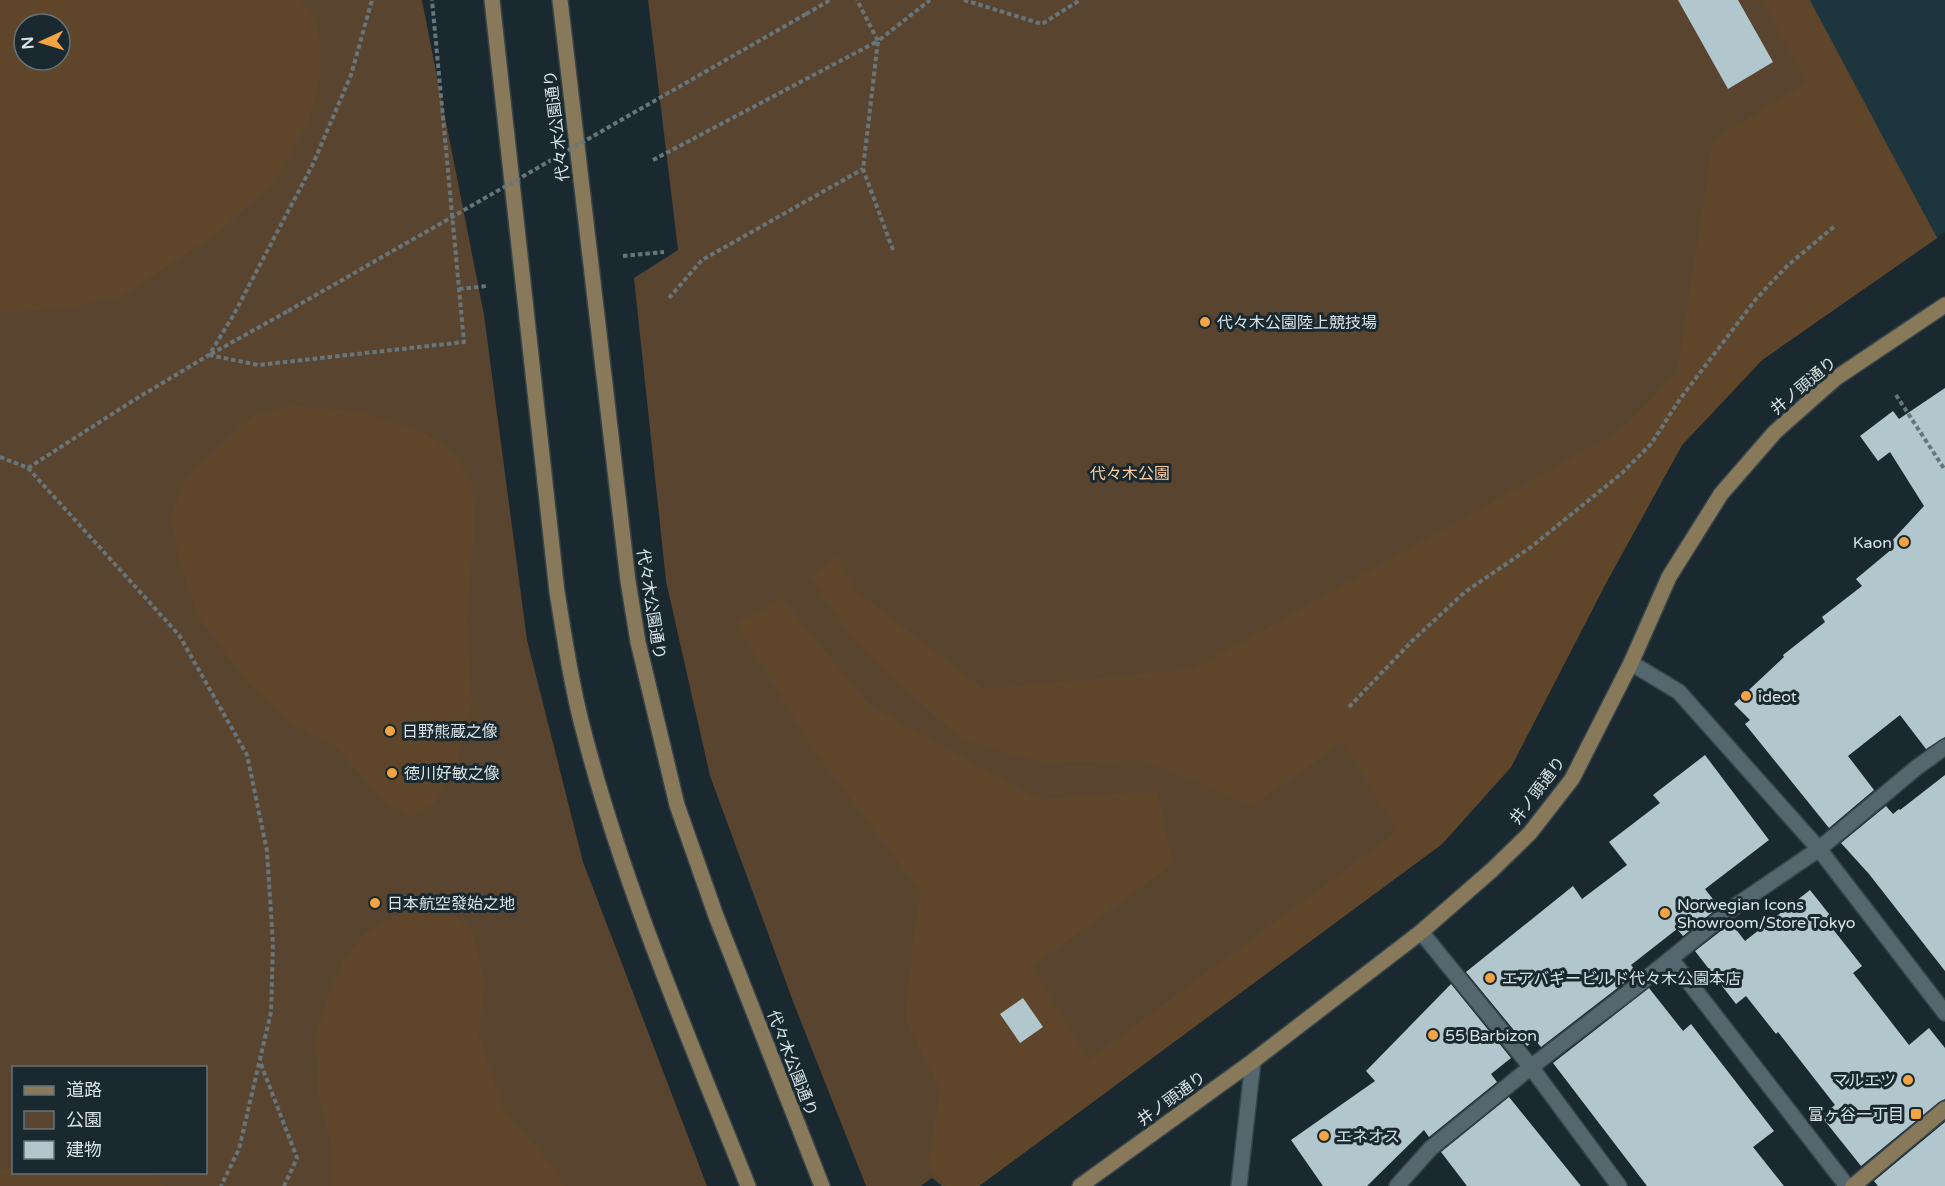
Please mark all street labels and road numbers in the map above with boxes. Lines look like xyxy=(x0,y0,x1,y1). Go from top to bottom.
street label: 代々木公園通り xyxy=(540,69,574,183)
street label: 井ノ頭通り xyxy=(1767,352,1841,419)
street label: 代々木公園通り xyxy=(632,547,670,661)
street label: 井ノ頭通り xyxy=(1506,753,1570,829)
street label: 代々木公園通り xyxy=(763,1007,821,1119)
street label: 井ノ頭通り xyxy=(1133,1067,1210,1130)

